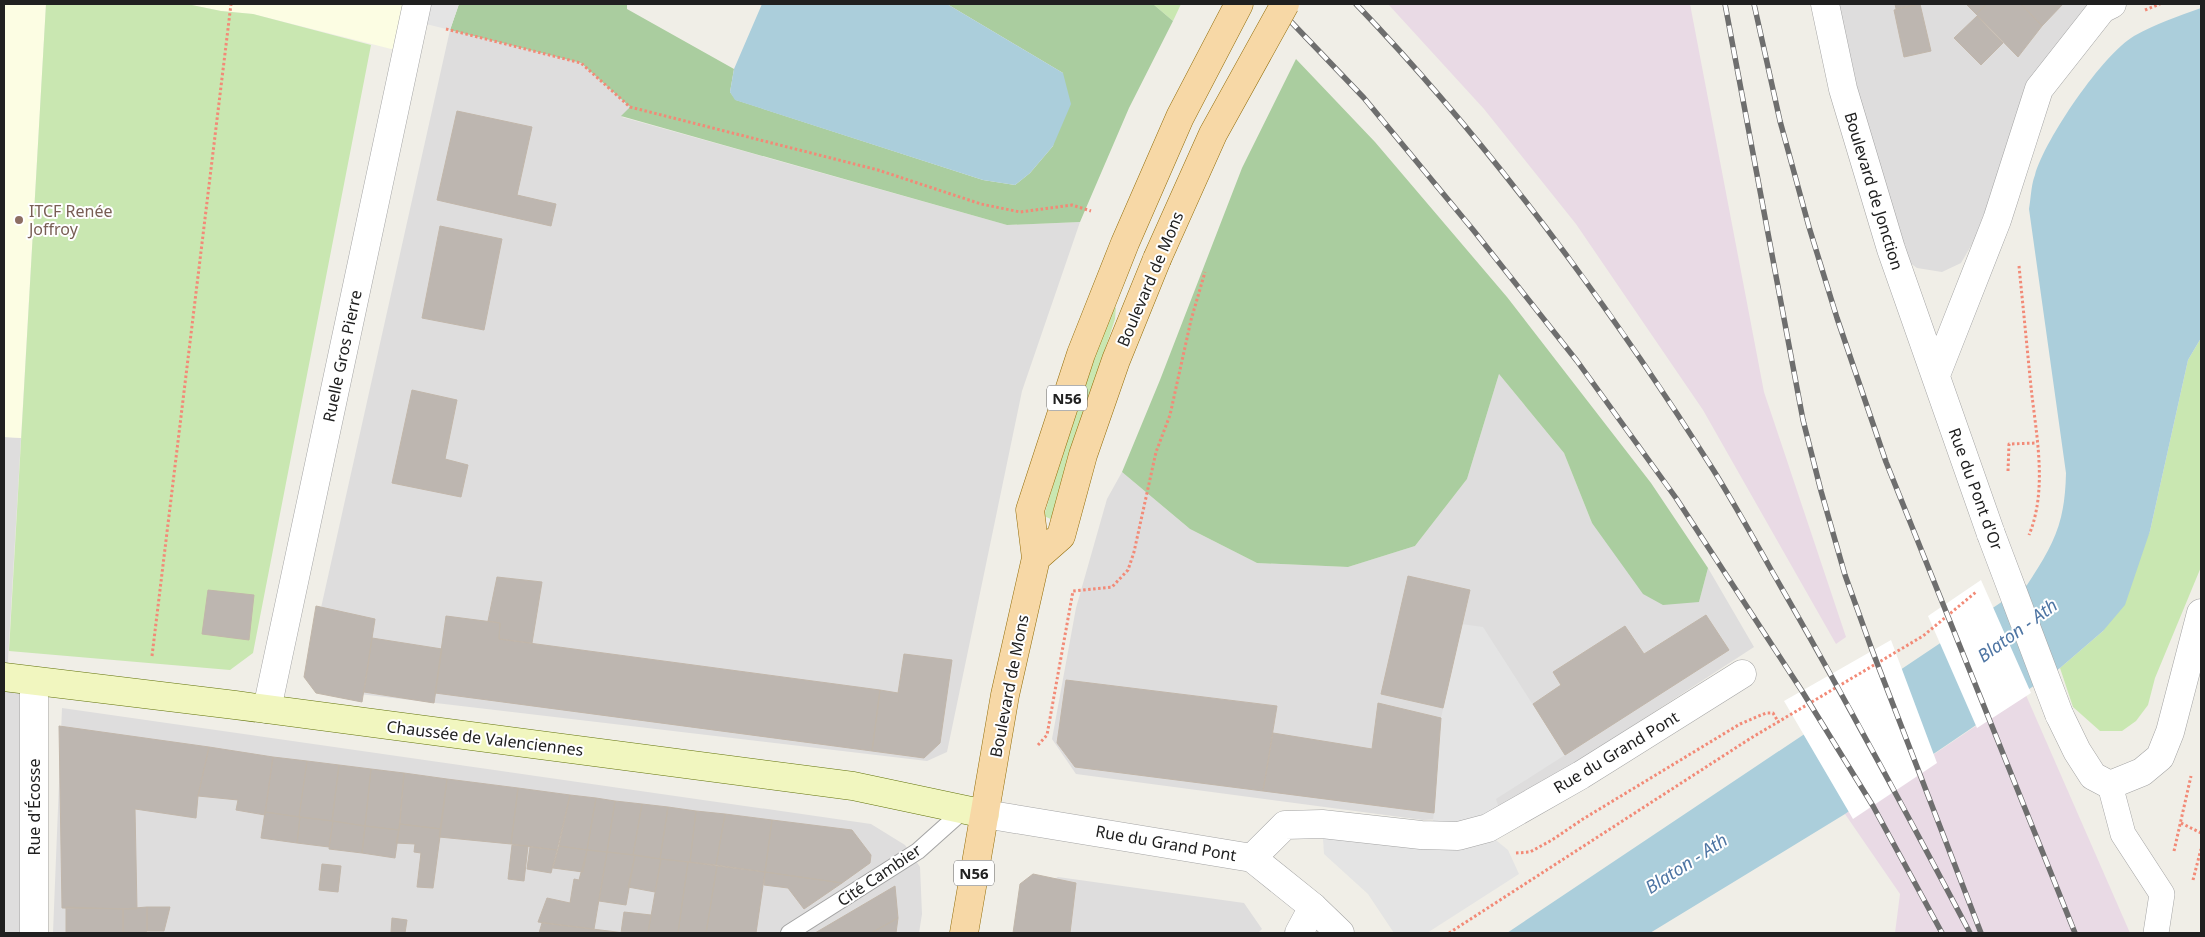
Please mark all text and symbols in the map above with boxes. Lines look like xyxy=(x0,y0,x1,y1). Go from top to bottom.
street label: Boulevard de Jonction xyxy=(1839,109,1909,273)
place label: ITCF Renée Joffroy xyxy=(27,200,113,240)
street label: Boulevard de Mons xyxy=(1112,208,1188,350)
marker: ITCF Renée Joffroy xyxy=(13,214,25,226)
street label: Ruelle Gros Pierre xyxy=(317,288,367,424)
road number: N56 xyxy=(1047,386,1087,410)
street label: Rue du Pont d'Or xyxy=(1944,425,2008,554)
water label: Blaton - Ath xyxy=(1972,593,2062,667)
street label: Boulevard de Mons xyxy=(984,613,1034,759)
street label: Rue du Grand Pont xyxy=(1549,706,1683,798)
street label: Chaussée de Valenciennes xyxy=(385,715,585,761)
street label: Rue d'Écosse xyxy=(23,758,45,856)
street label: Rue du Grand Pont xyxy=(1094,820,1238,866)
water label: Blaton - Ath xyxy=(1640,827,1732,899)
street label: Cité Cambier xyxy=(833,839,926,911)
road number: N56 xyxy=(954,860,994,886)

